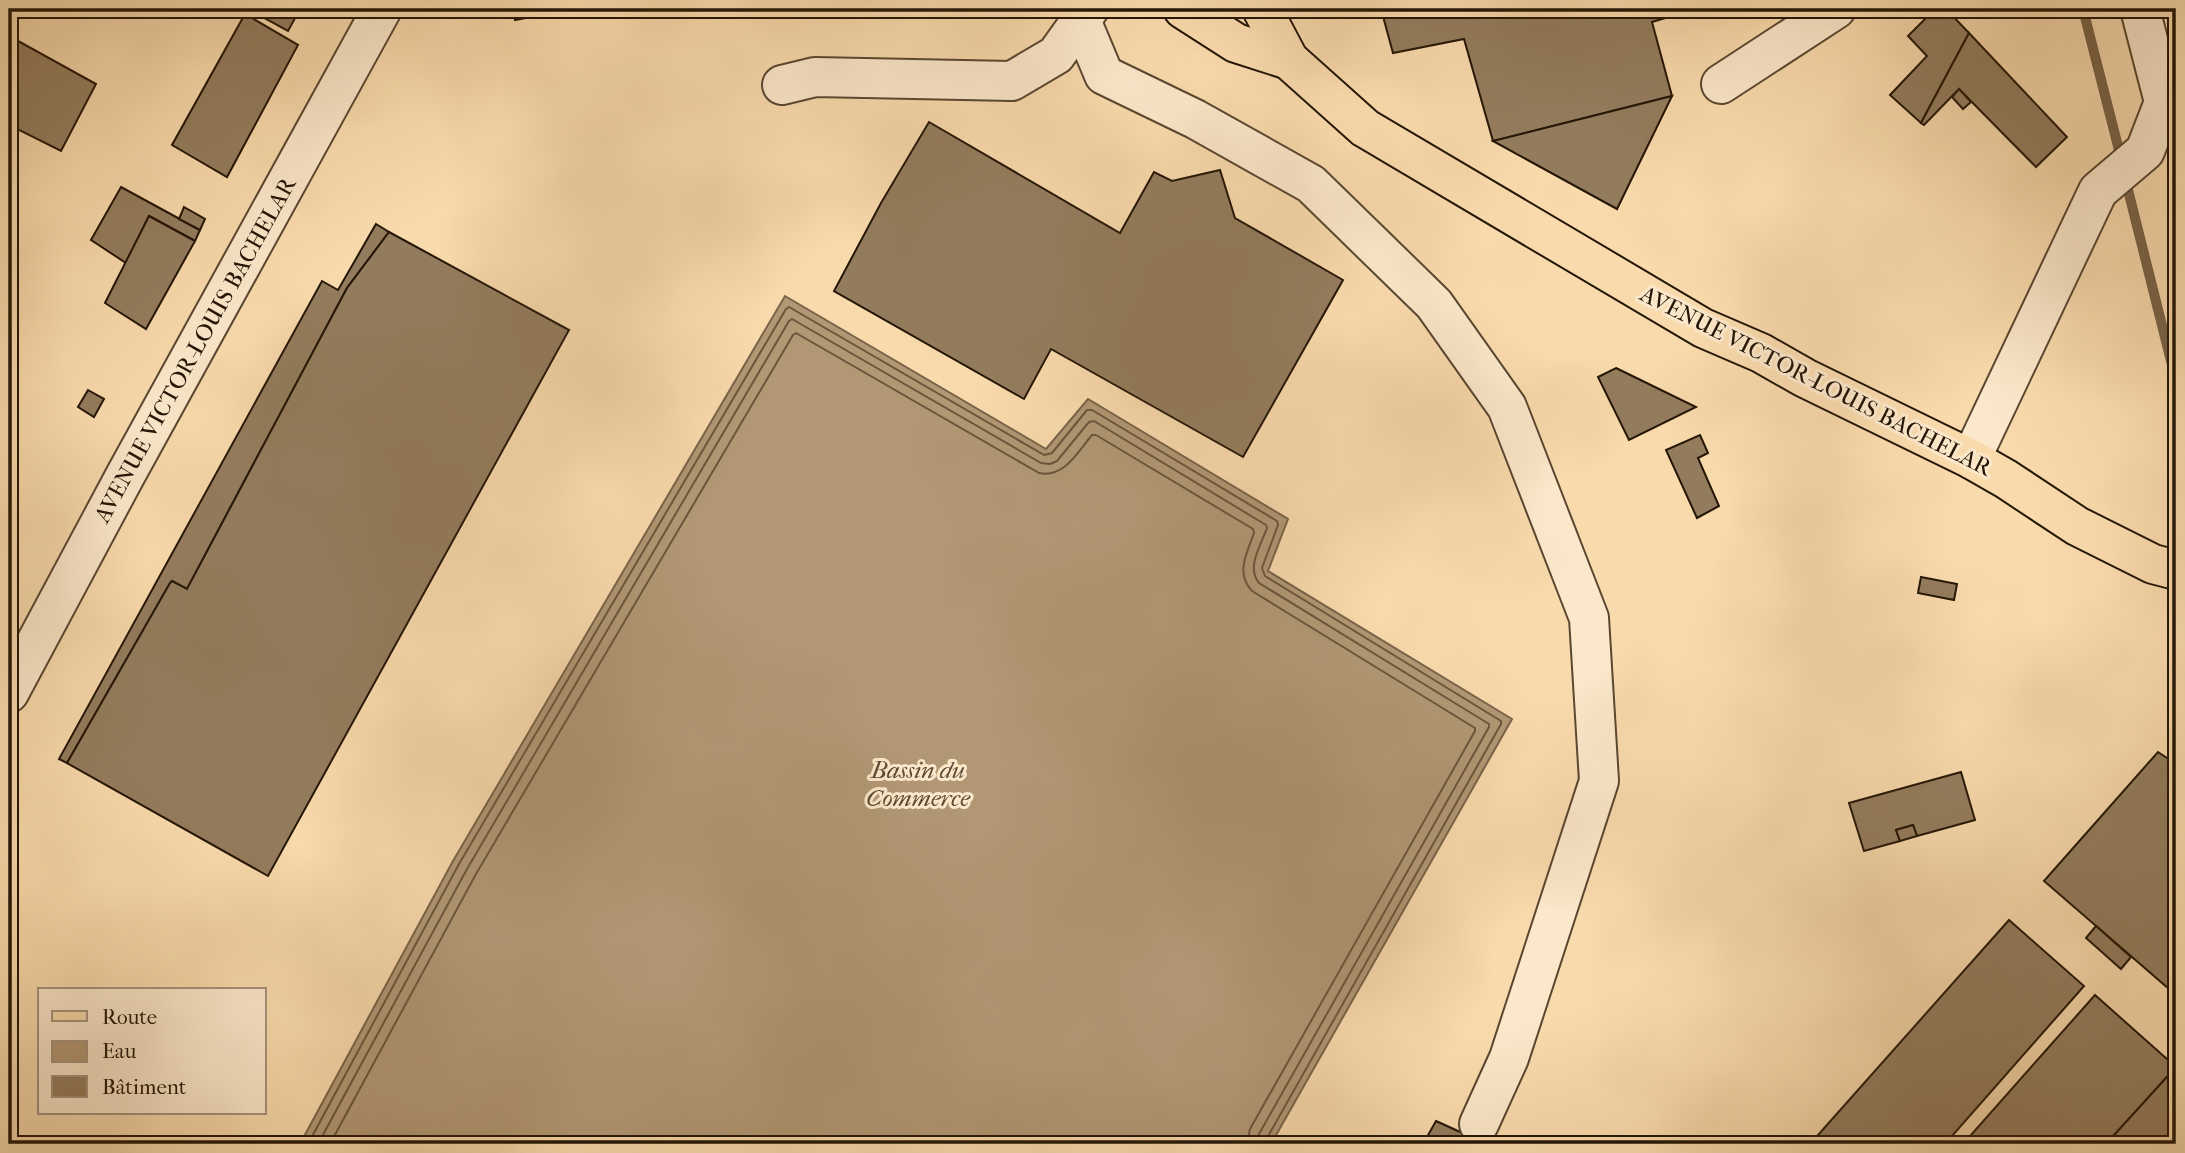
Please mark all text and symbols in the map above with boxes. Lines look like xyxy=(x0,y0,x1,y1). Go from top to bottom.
street label: AVENUE VICTOR-LOUIS BACHELAR xyxy=(88,171,302,528)
street label: AVENUE VICTOR-LOUIS BACHELAR xyxy=(1635,280,1997,482)
water label: Bassin du Commerce xyxy=(866,756,971,812)
legend xyxy=(38,988,266,1114)
text: Route xyxy=(102,1005,157,1029)
text: Eau xyxy=(102,1039,136,1063)
text: Bâtiment xyxy=(102,1075,187,1099)

